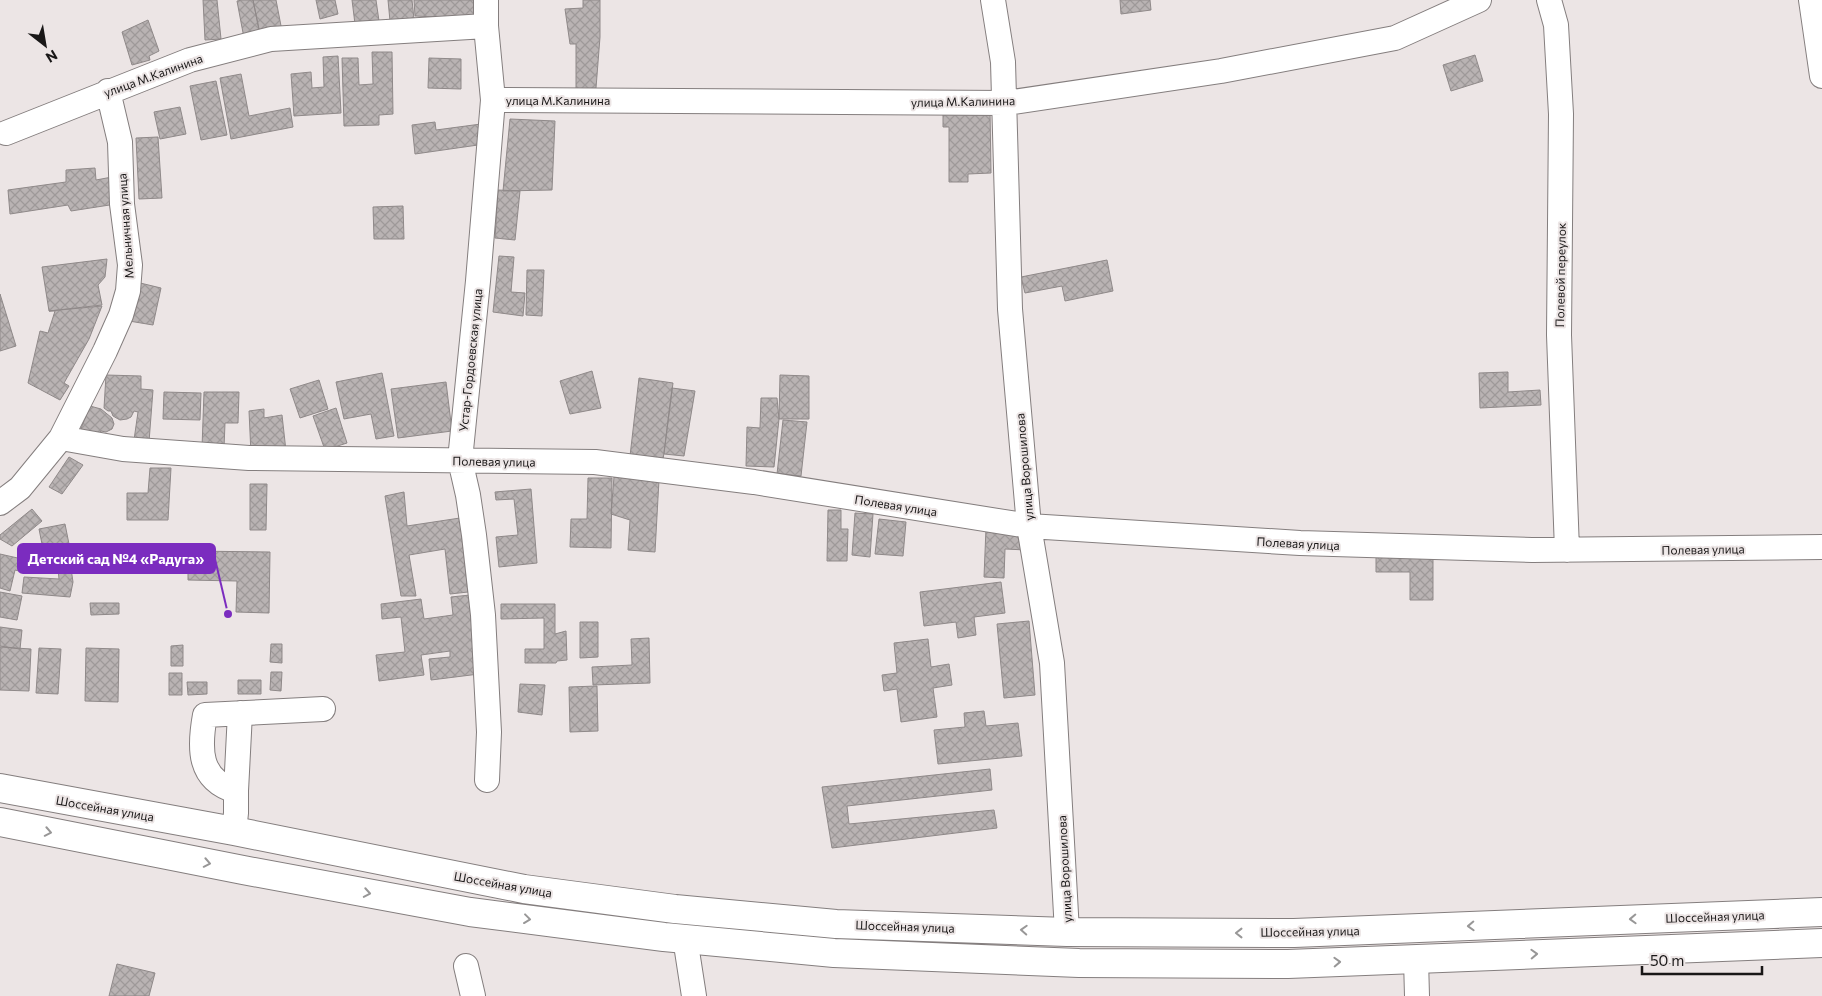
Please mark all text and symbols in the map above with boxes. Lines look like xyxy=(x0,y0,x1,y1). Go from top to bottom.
north arrow xyxy=(20,20,70,70)
text: N xyxy=(43,47,61,67)
street label: улица М.Калинина xyxy=(102,51,204,99)
street label: улица М.Калинина xyxy=(506,93,610,107)
street label: улица М.Калинина xyxy=(911,93,1015,109)
street label: Мельничная улица xyxy=(114,173,136,279)
street label: Полевой переулок xyxy=(1552,222,1568,327)
street label: Устар-Гордоевская улица xyxy=(456,288,484,432)
street label: улица Ворошилова xyxy=(1012,413,1036,521)
street label: Полевая улица xyxy=(452,453,536,469)
street label: Полевая улица xyxy=(854,492,938,518)
street label: Полевая улица xyxy=(1256,534,1340,552)
street label: Полевая улица xyxy=(1661,541,1745,557)
callout: Детский сад №4 «Радуга» xyxy=(18,544,215,573)
text: Детский сад №4 «Радуга» xyxy=(28,550,204,567)
street label: Шоссейная улица xyxy=(55,792,155,824)
street label: улица Ворошилова xyxy=(1054,815,1074,923)
one-way arrow xyxy=(43,826,52,836)
one-way arrow xyxy=(203,857,212,868)
street label: Шоссейная улица xyxy=(453,868,553,900)
one-way arrow xyxy=(363,887,371,897)
street label: Шоссейная улица xyxy=(1665,907,1765,925)
one-way arrow xyxy=(524,913,532,924)
one-way arrow xyxy=(1629,914,1637,925)
street label: Шоссейная улица xyxy=(855,917,955,935)
one-way arrow xyxy=(1467,920,1475,931)
street label: Шоссейная улица xyxy=(1260,923,1360,939)
one-way arrow xyxy=(1019,924,1027,935)
one-way arrow xyxy=(1234,928,1242,938)
scale bar xyxy=(1642,944,1762,976)
one-way arrow xyxy=(1530,949,1538,960)
text: 50 m xyxy=(1650,951,1684,969)
one-way arrow xyxy=(1333,957,1341,968)

